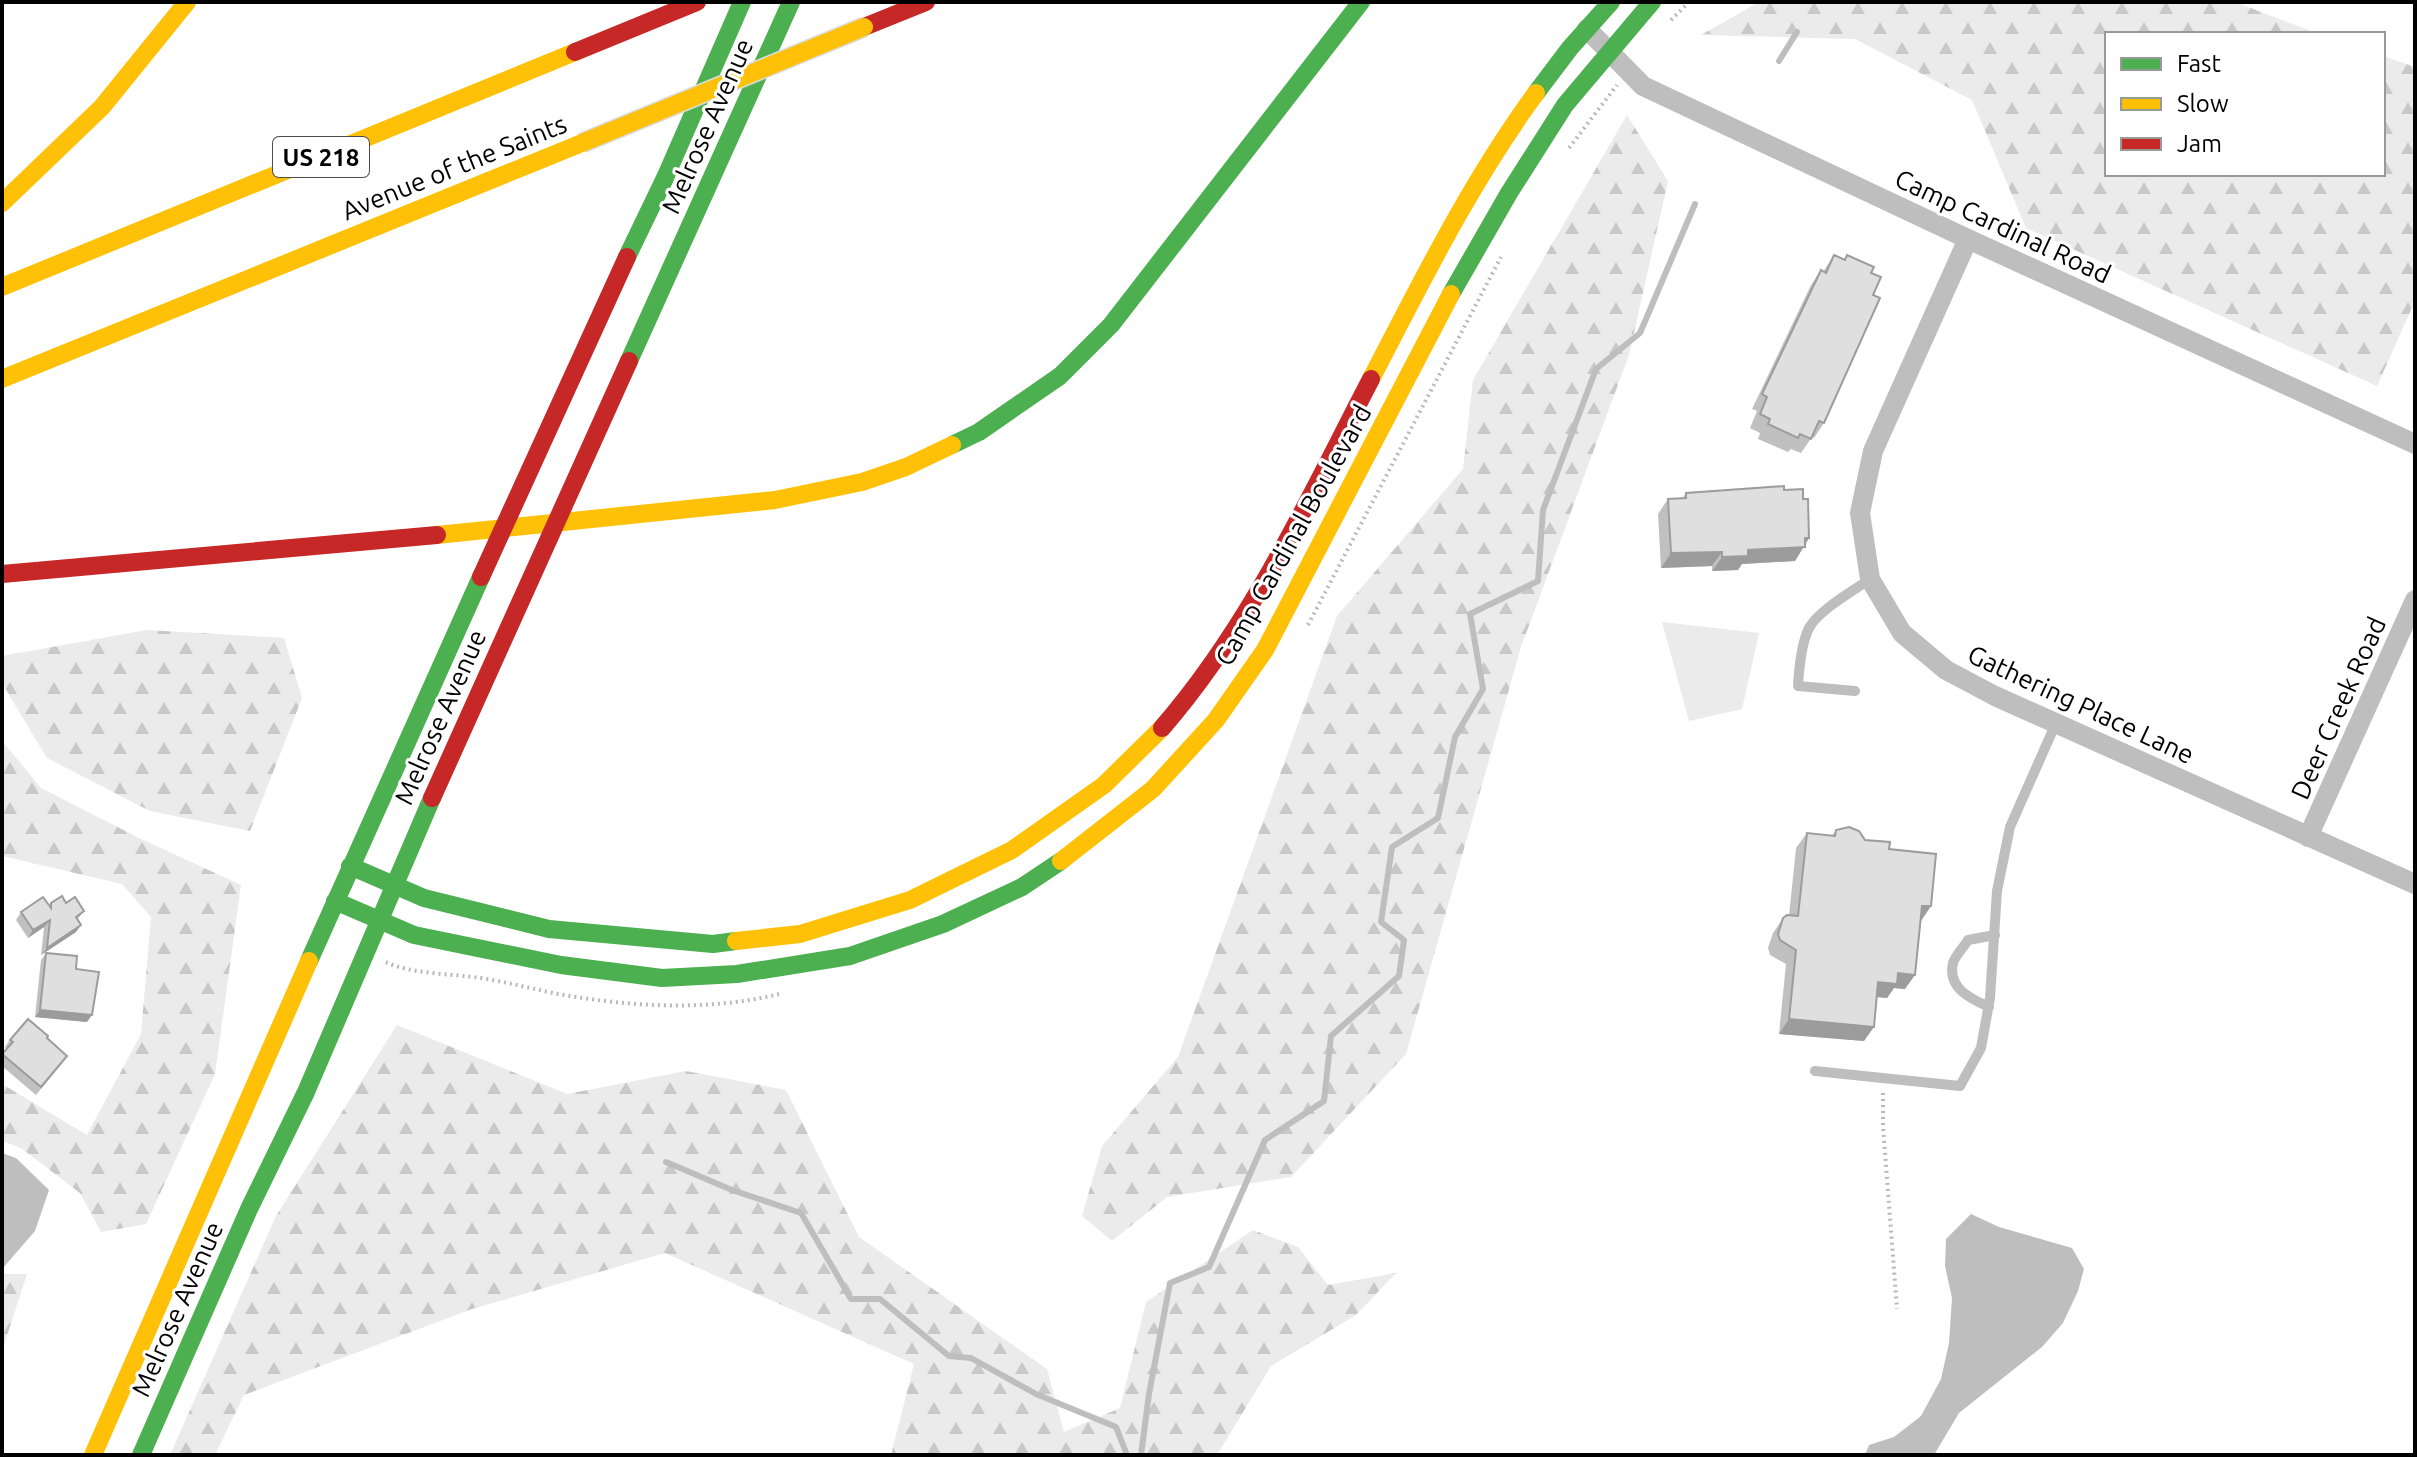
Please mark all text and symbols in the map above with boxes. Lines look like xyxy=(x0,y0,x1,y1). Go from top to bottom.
legend xyxy=(2105,32,2385,176)
street label: Melrose Avenue xyxy=(656,34,758,218)
text: Fast xyxy=(2177,50,2221,77)
text: Slow xyxy=(2177,90,2229,117)
street label: Avenue of the Saints xyxy=(337,109,571,225)
text: Jam xyxy=(2177,130,2222,157)
road number: US 218 xyxy=(273,137,369,177)
street label: Camp Cardinal Road xyxy=(1891,163,2115,289)
street label: Camp Cardinal Boulevard xyxy=(1209,400,1377,670)
street label: Deer Creek Road xyxy=(2285,612,2391,804)
street label: Melrose Avenue xyxy=(389,625,491,809)
street label: Gathering Place Lane xyxy=(1963,639,2199,769)
street label: Melrose Avenue xyxy=(126,1217,228,1401)

